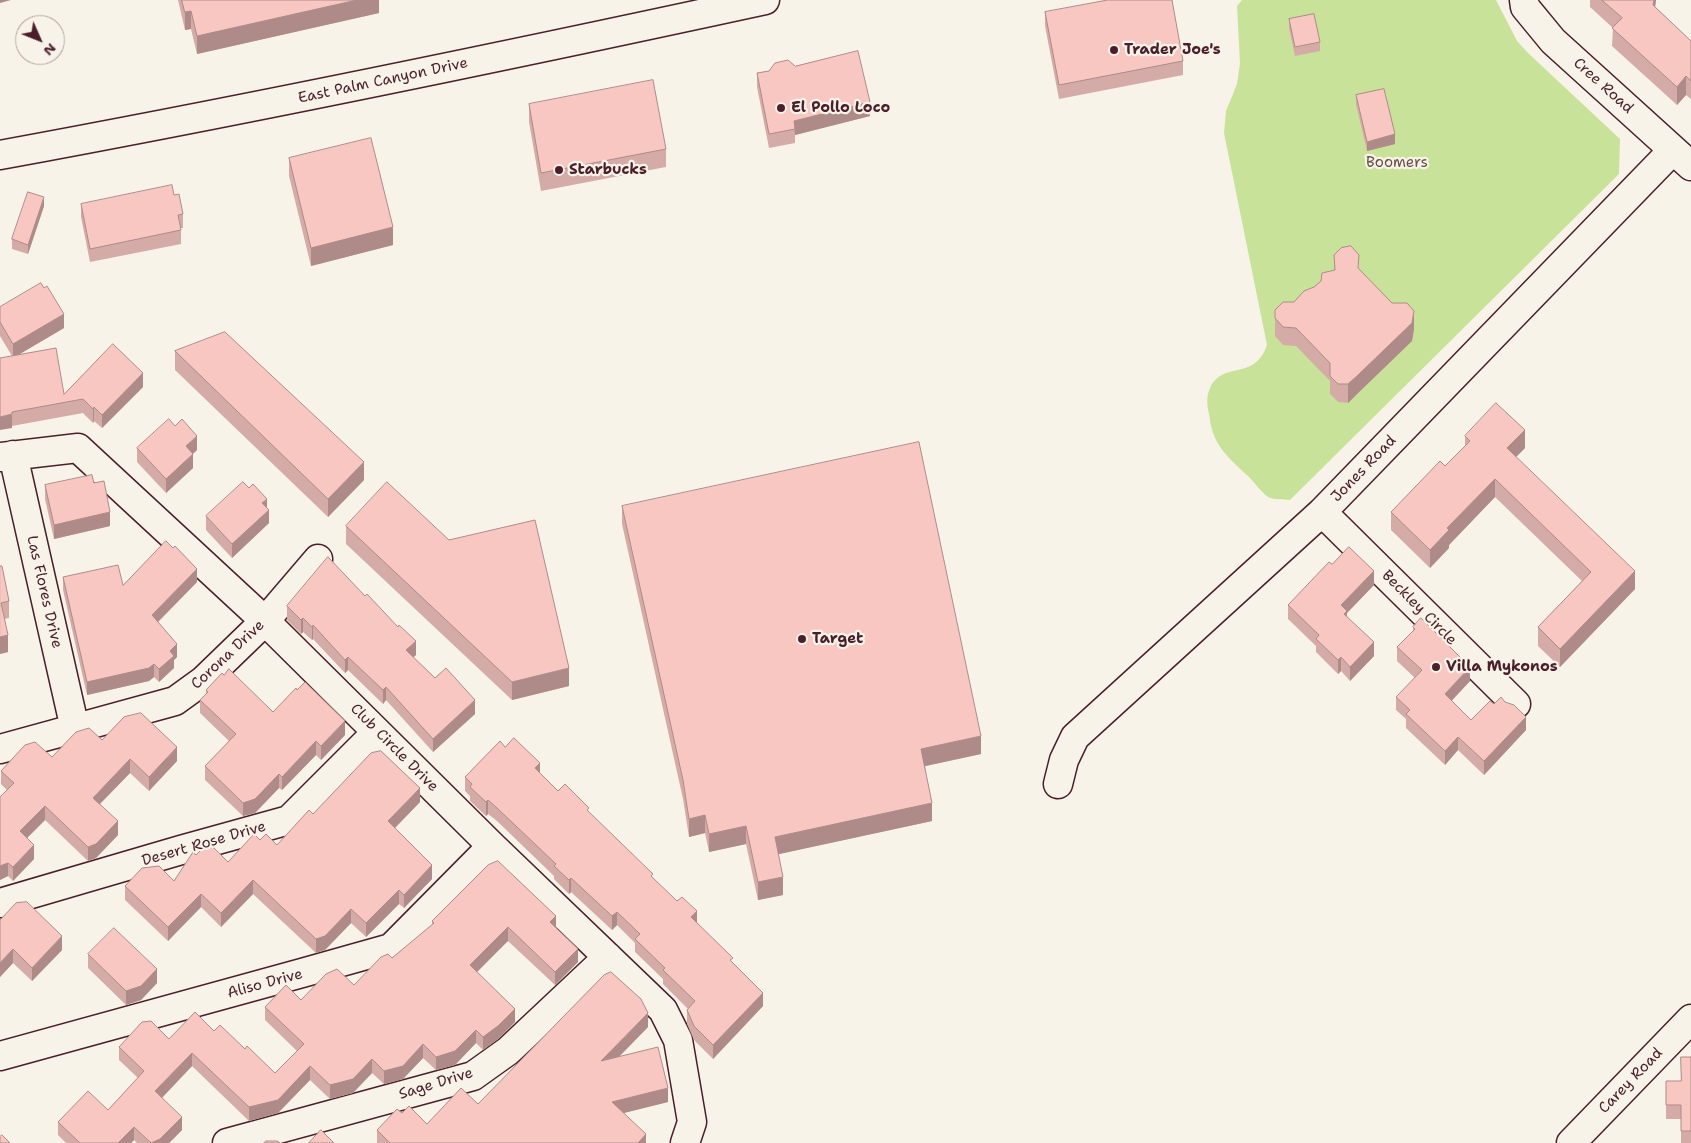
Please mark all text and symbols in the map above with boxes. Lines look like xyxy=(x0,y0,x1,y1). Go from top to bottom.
north arrow xyxy=(15,15,65,65)
text: N xyxy=(40,39,60,60)
place label: Trader Joe's xyxy=(1124,41,1221,59)
marker: Trader Joe's xyxy=(1108,44,1120,56)
street label: East Palm Canyon Drive xyxy=(297,54,469,108)
street label: Cree Road xyxy=(1569,54,1637,118)
place label: El Pollo Loco xyxy=(791,99,890,117)
marker: El Pollo Loco xyxy=(775,102,787,114)
park label: Boomers xyxy=(1366,154,1428,172)
place label: Starbucks xyxy=(569,161,647,179)
marker: Starbucks xyxy=(553,164,565,176)
street label: Jones Road xyxy=(1328,432,1400,506)
street label: Las Flores Drive xyxy=(22,534,66,650)
street label: Beckley Circle xyxy=(1378,567,1460,649)
street label: Corona Drive xyxy=(188,617,268,693)
place label: Target xyxy=(812,630,863,648)
marker: Target xyxy=(796,633,808,645)
place label: Villa Mykonos xyxy=(1446,658,1558,676)
marker: Villa Mykonos xyxy=(1430,661,1442,673)
street label: Club Circle Drive xyxy=(346,700,442,796)
street label: Desert Rose Drive xyxy=(140,818,268,870)
street label: Aliso Drive xyxy=(225,965,305,1003)
street label: Carey Road xyxy=(1595,1045,1667,1117)
street label: Sage Drive xyxy=(397,1064,475,1104)

